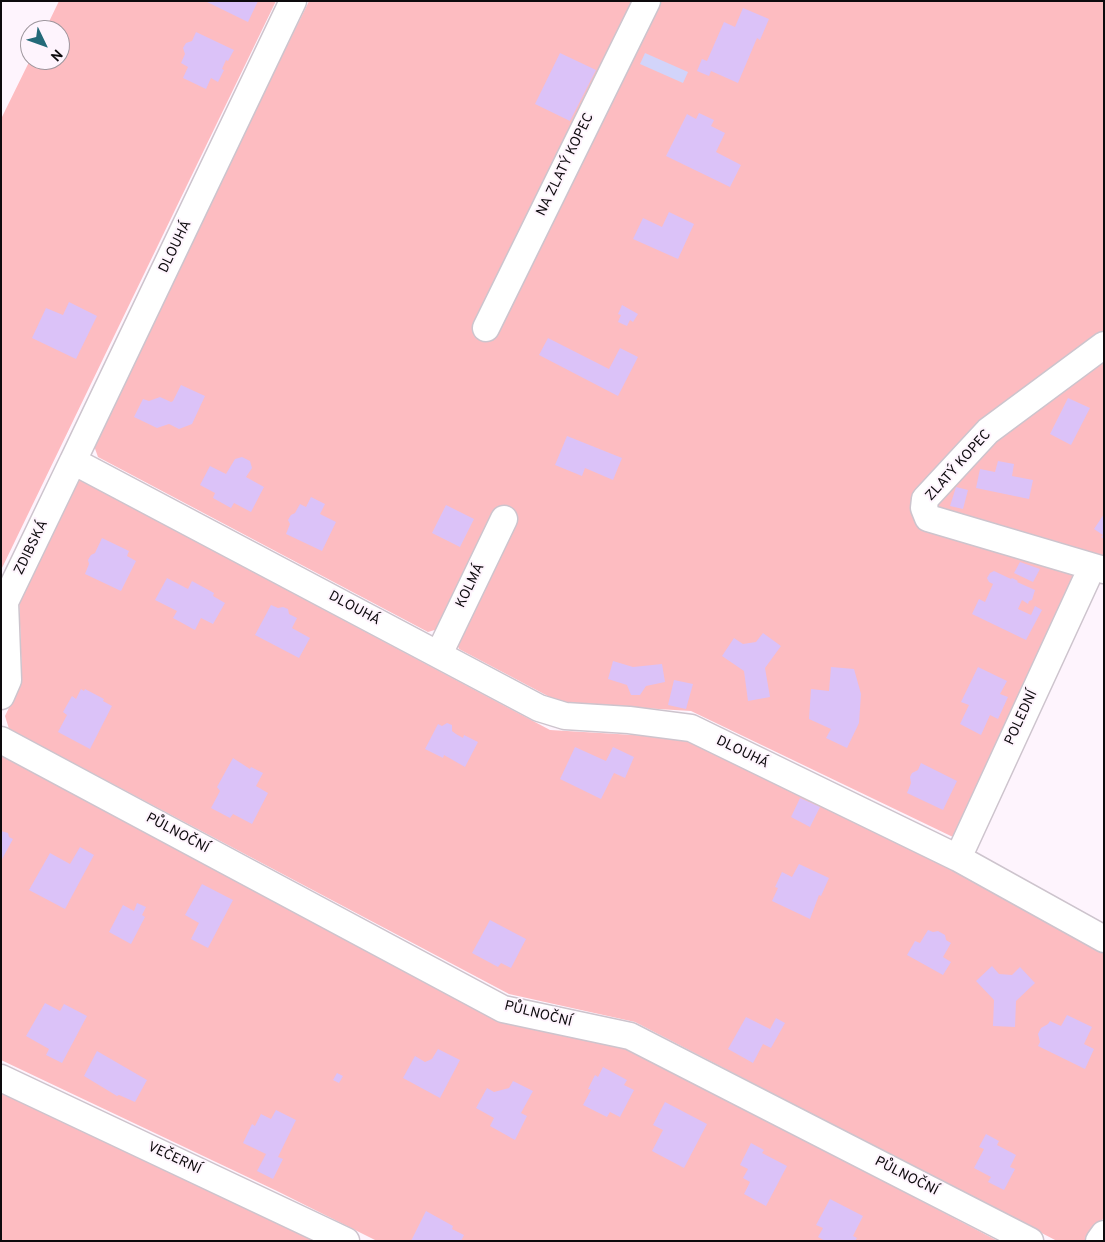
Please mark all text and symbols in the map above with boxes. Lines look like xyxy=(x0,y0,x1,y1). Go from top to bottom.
north arrow xyxy=(20,20,70,70)
text: N xyxy=(46,45,65,64)
street label: NA ZLATÝ KOPEC xyxy=(534,111,598,219)
street label: DLOUHÁ xyxy=(156,218,196,276)
street label: ZLATÝ KOPEC xyxy=(923,427,995,505)
street label: ZDIBSKÁ xyxy=(12,518,52,578)
street label: KOLMÁ xyxy=(453,561,489,611)
street label: DLOUHÁ xyxy=(325,588,383,630)
street label: POLEDNÍ xyxy=(1002,688,1042,748)
street label: DLOUHÁ xyxy=(713,733,771,773)
street label: PŮLNOČNÍ xyxy=(143,810,211,858)
street label: PŮLNOČNÍ xyxy=(502,999,574,1031)
street label: VEČERNÍ xyxy=(145,1139,203,1179)
street label: PŮLNOČNÍ xyxy=(871,1154,941,1200)

